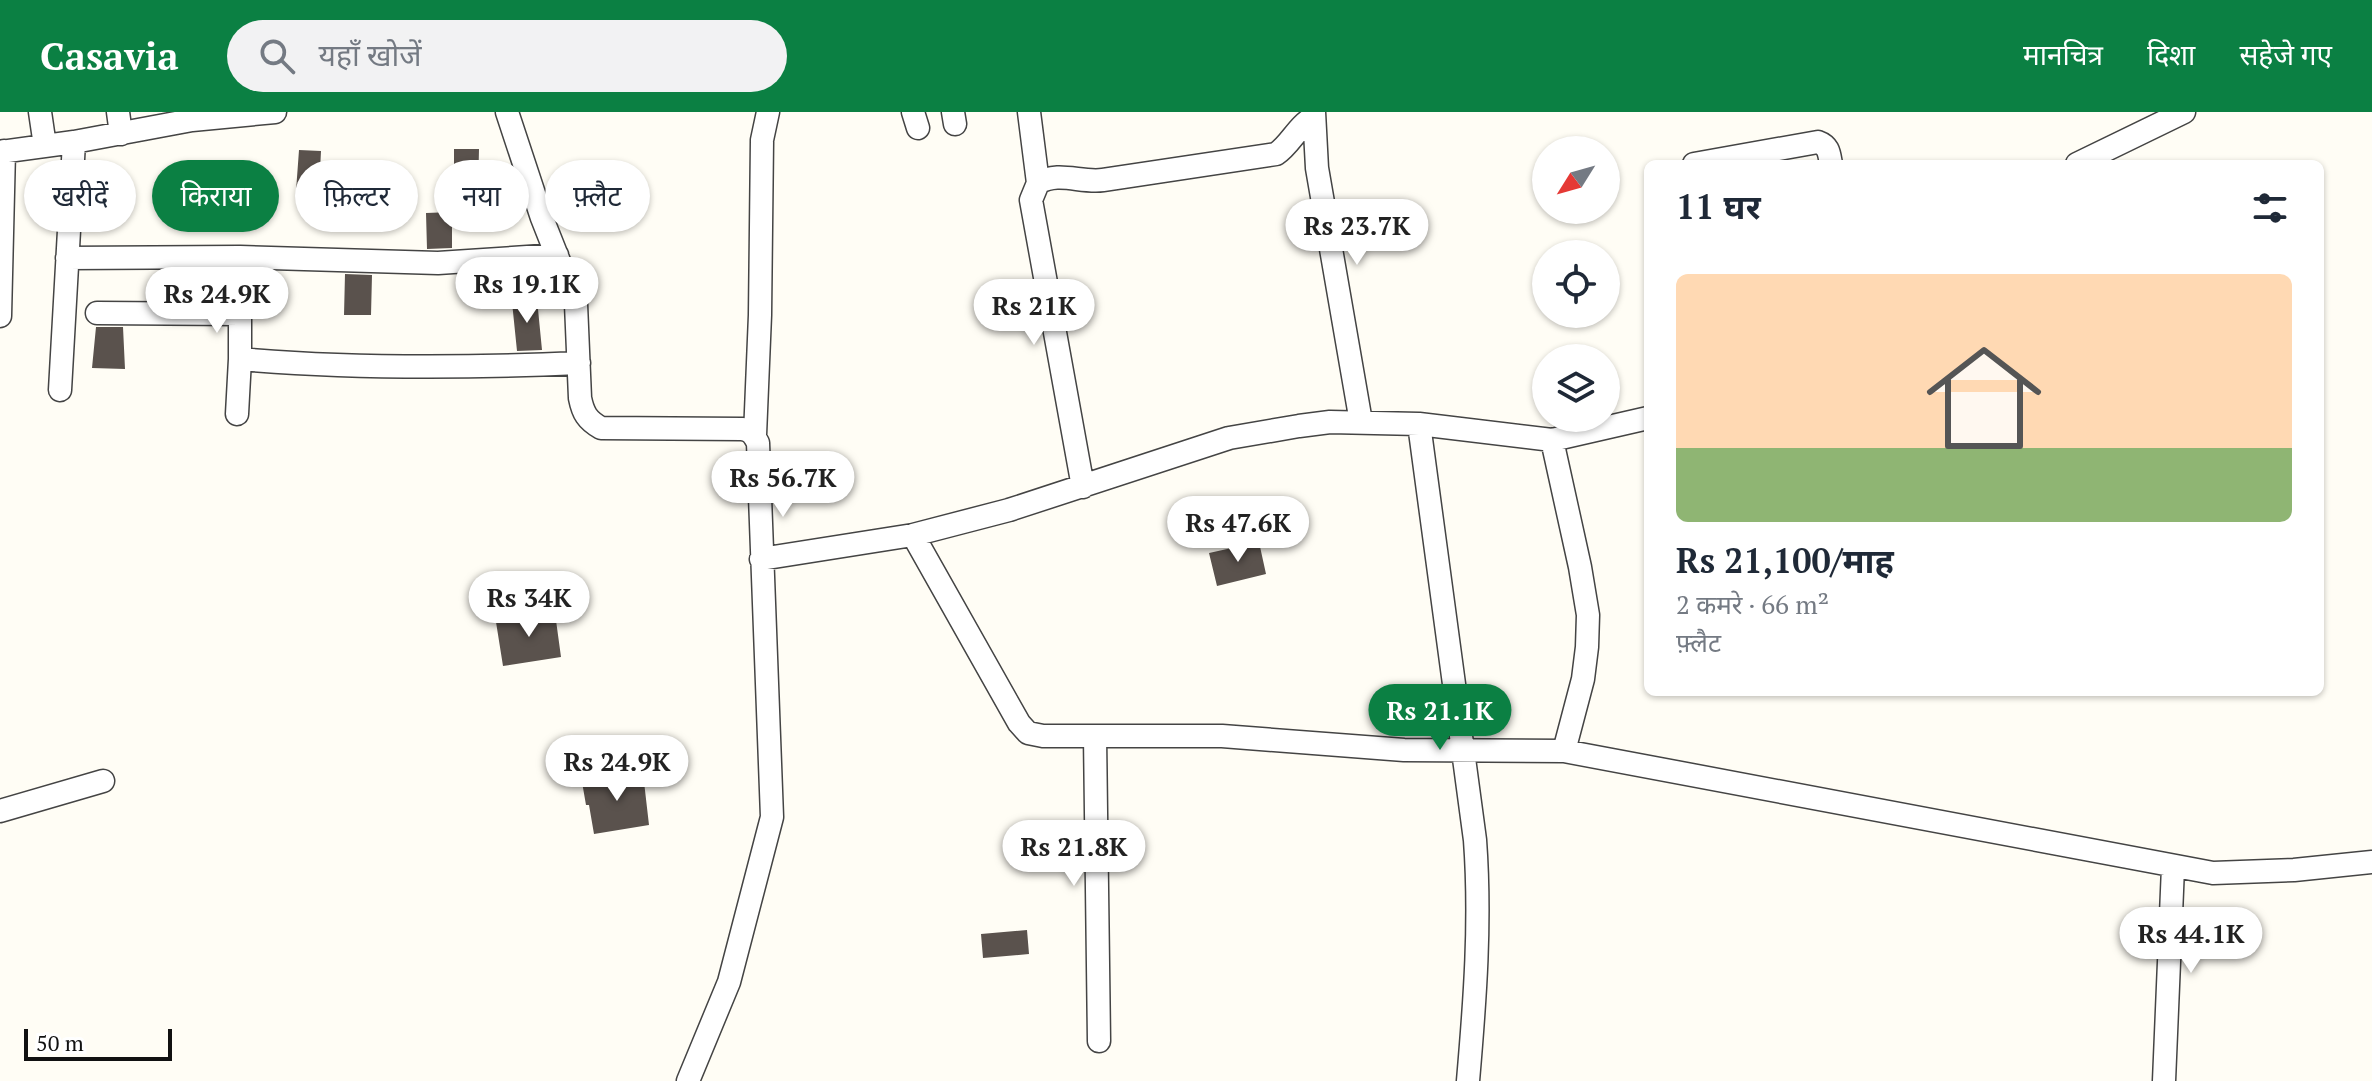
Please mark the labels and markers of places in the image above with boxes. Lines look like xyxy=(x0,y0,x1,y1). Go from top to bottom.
pin: Rs 23.7K xyxy=(1274,199,1440,267)
pin: Rs 19.1K xyxy=(444,257,610,325)
pin: Rs 24.9K xyxy=(134,267,300,335)
pin: Rs 21K xyxy=(969,279,1099,347)
pin: Rs 56.7K xyxy=(700,451,866,519)
pin: Rs 47.6K xyxy=(1155,496,1321,564)
pin: Rs 34K xyxy=(464,571,594,639)
pin: Rs 21.1K xyxy=(1357,684,1523,752)
pin: Rs 24.9K xyxy=(534,735,700,803)
pin: Rs 21.8K xyxy=(991,820,1157,888)
pin: Rs 44.1K xyxy=(2108,907,2274,975)

